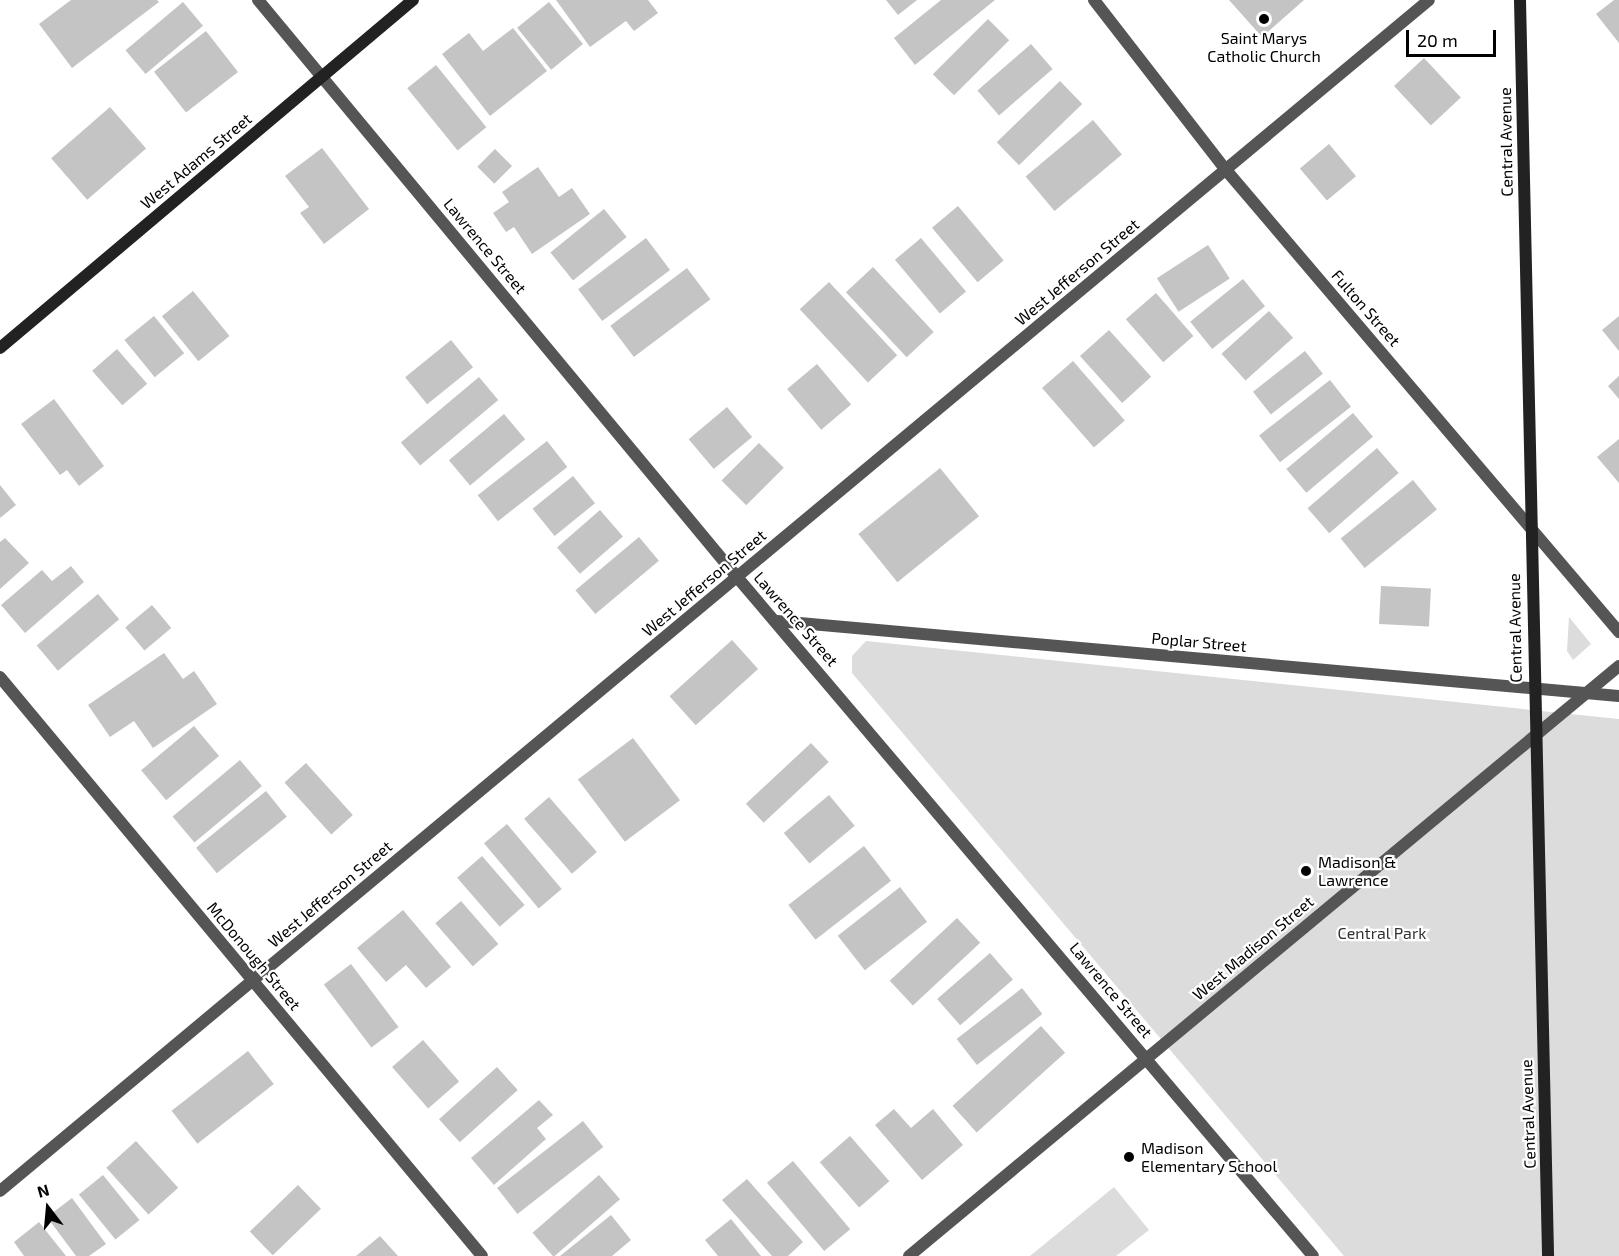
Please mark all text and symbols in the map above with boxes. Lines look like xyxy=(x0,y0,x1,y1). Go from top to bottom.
marker: Saint Marys Catholic Church xyxy=(1257,12,1271,26)
scale bar xyxy=(1409,18,1499,56)
place label: Saint Marys Catholic Church xyxy=(1207,28,1321,66)
text: 20 m xyxy=(1417,29,1458,51)
street label: Central Avenue xyxy=(1495,87,1517,197)
street label: West Adams Street xyxy=(136,109,256,213)
street label: Lawrence Street xyxy=(440,194,530,298)
street label: West Jefferson Street xyxy=(1011,214,1143,330)
street label: Fulton Street xyxy=(1328,266,1404,350)
street label: West Jefferson Street xyxy=(638,525,770,641)
street label: Lawrence Street xyxy=(750,568,842,670)
street label: Central Avenue xyxy=(1504,573,1526,683)
street label: Poplar Street xyxy=(1150,628,1248,656)
street label: West Jefferson Street xyxy=(264,836,396,952)
place label: Madison & Lawrence xyxy=(1318,852,1396,890)
marker: Madison & Lawrence xyxy=(1299,864,1313,878)
street label: West Madison Street xyxy=(1189,892,1317,1004)
street label: McDonough Street xyxy=(203,898,305,1014)
park label: Central Park xyxy=(1337,923,1427,943)
street label: Lawrence Street xyxy=(1066,938,1156,1042)
street label: Central Avenue xyxy=(1516,1059,1540,1169)
place label: Madison Elementary School xyxy=(1141,1138,1278,1176)
marker: Madison Elementary School xyxy=(1122,1150,1136,1164)
north arrow xyxy=(18,1178,78,1238)
text: N xyxy=(35,1179,51,1201)

